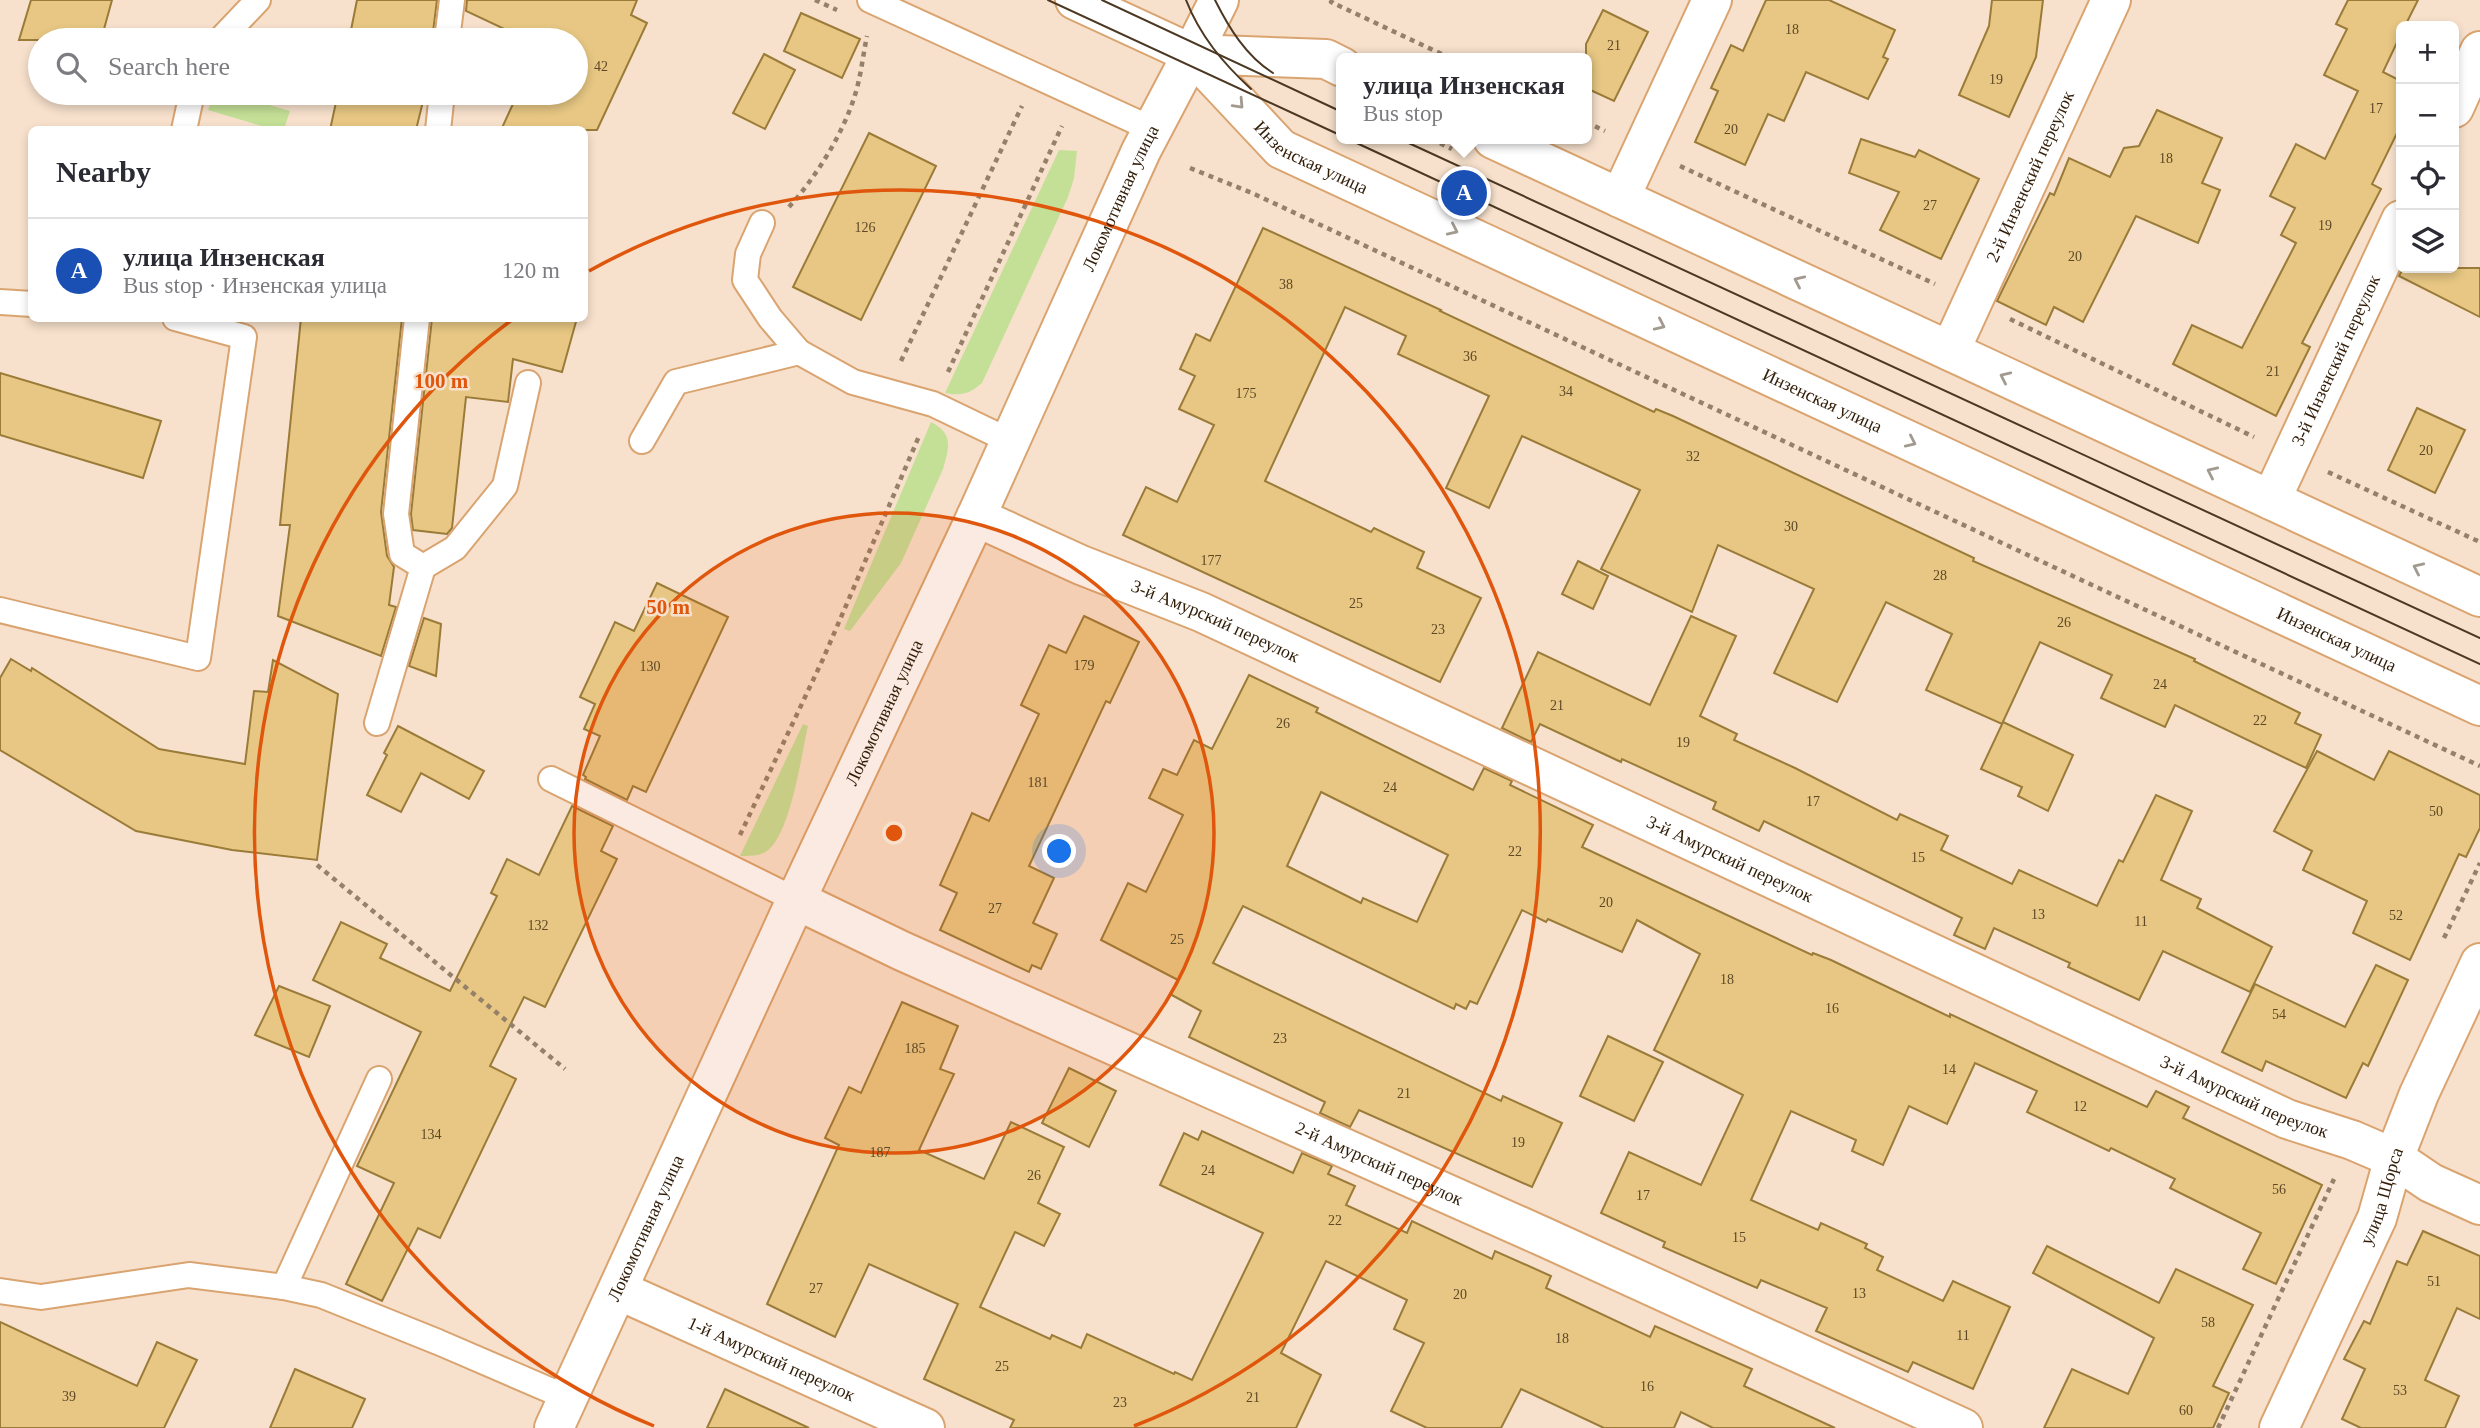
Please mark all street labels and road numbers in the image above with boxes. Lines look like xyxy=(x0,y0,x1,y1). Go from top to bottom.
street label: 2-й Инзенский переулок xyxy=(1982,87,2078,265)
street label: Инзенская улица xyxy=(1250,117,1371,198)
street label: Локомотивная улица xyxy=(1078,122,1163,274)
street label: 3-й Инзенский переулок xyxy=(2288,271,2384,449)
street label: Инзенская улица xyxy=(1760,364,1885,437)
street label: 3-й Амурский переулок xyxy=(1129,576,1303,667)
street label: Инзенская улица xyxy=(2274,603,2399,676)
street label: Локомотивная улица xyxy=(841,637,927,788)
street label: 3-й Амурский переулок xyxy=(1644,812,1816,906)
street label: 3-й Амурский переулок xyxy=(2157,1051,2331,1142)
street label: 2-й Амурский переулок xyxy=(1292,1118,1466,1210)
street label: улица Щорса xyxy=(2356,1145,2407,1248)
street label: Локомотивная улица xyxy=(604,1152,688,1304)
street label: 1-й Амурский переулок xyxy=(684,1313,858,1405)

